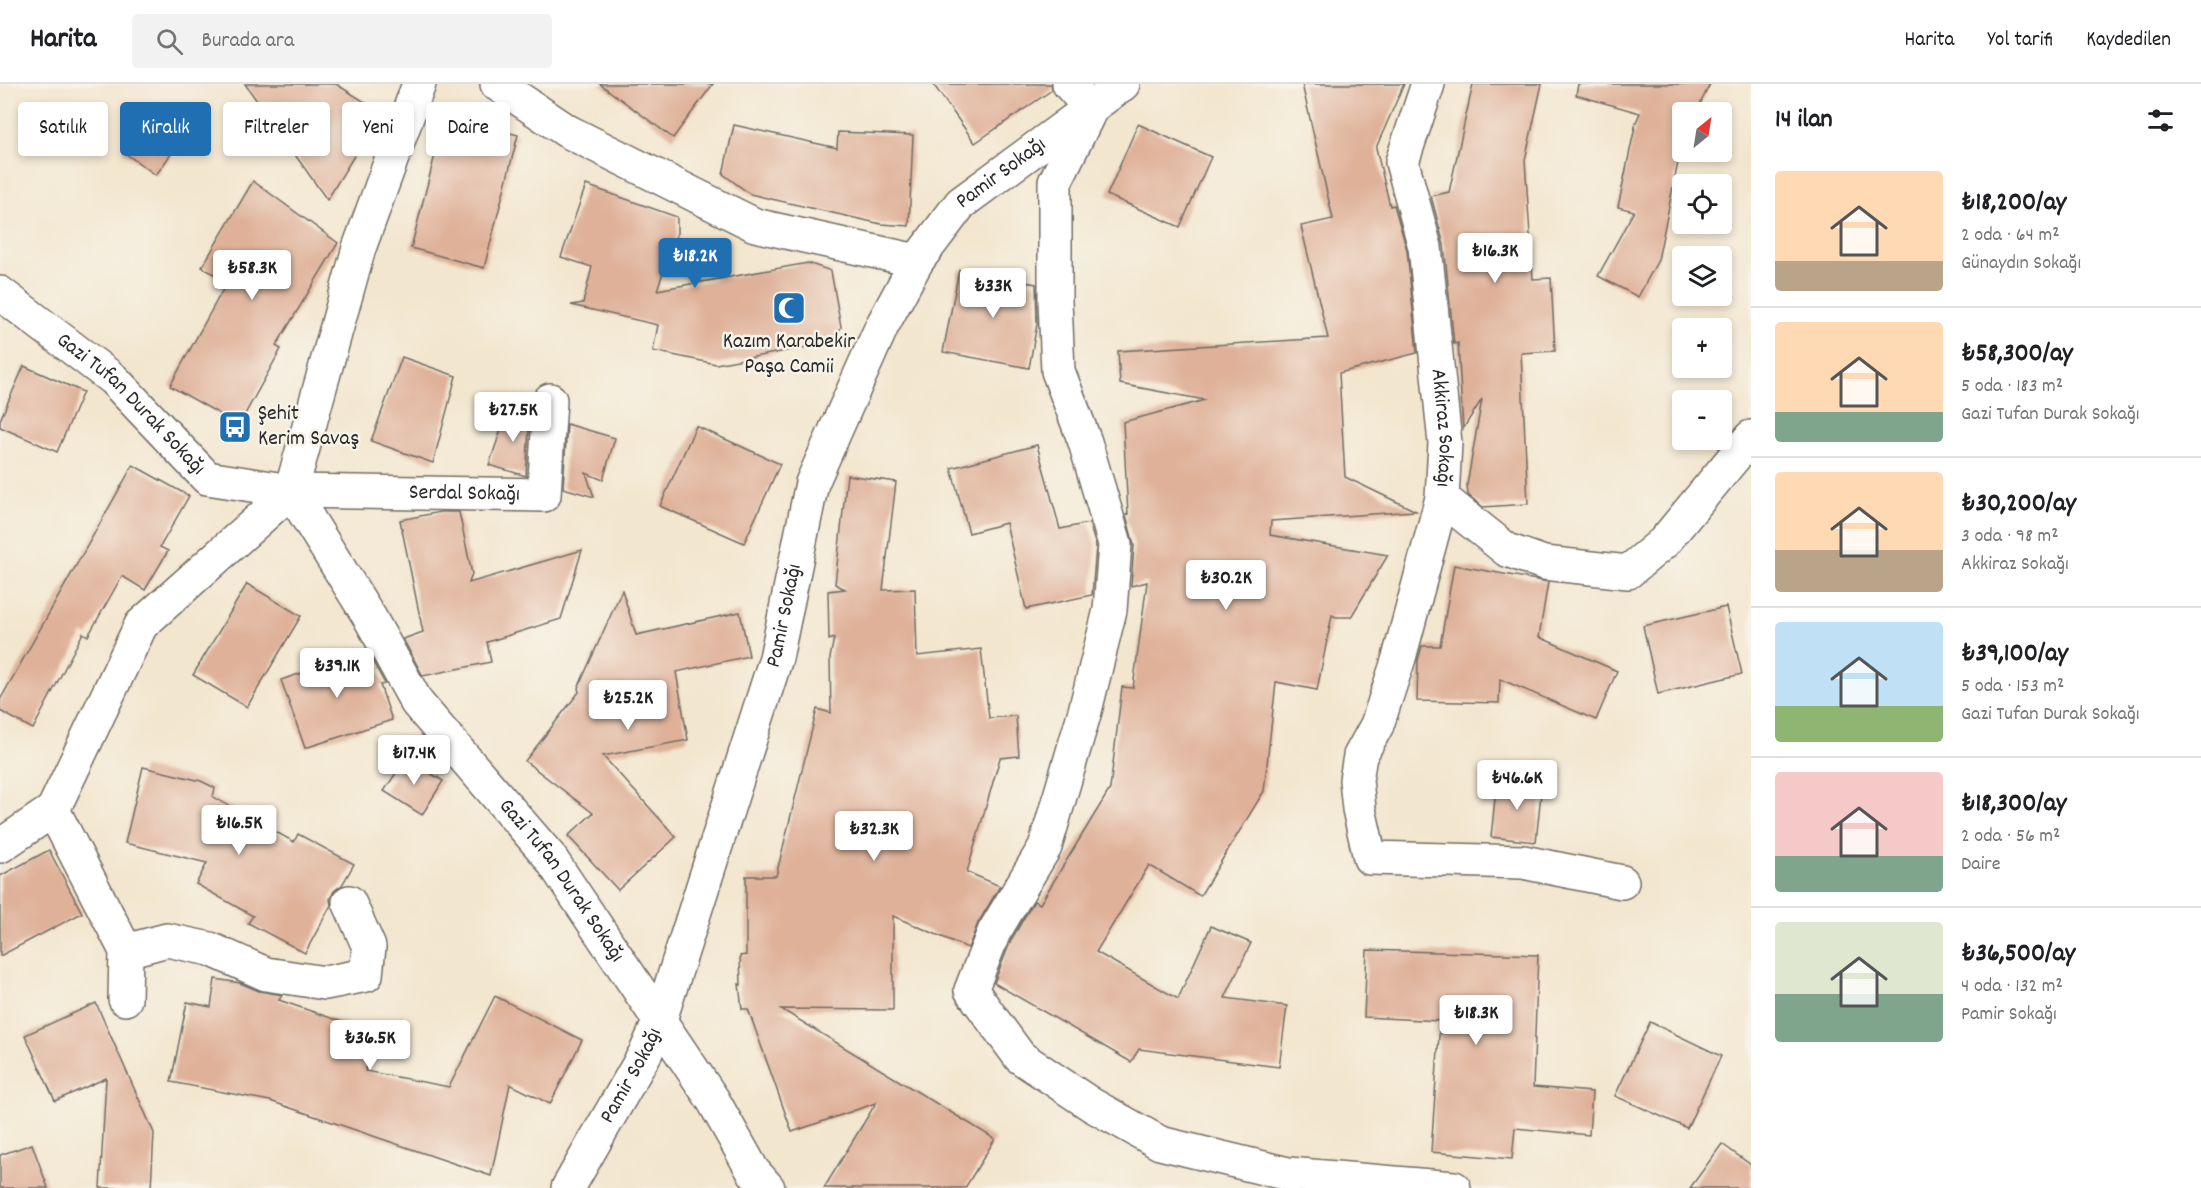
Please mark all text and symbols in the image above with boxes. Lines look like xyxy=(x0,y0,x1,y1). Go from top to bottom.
search box xyxy=(132,14,552,68)
text: Harita xyxy=(30,21,96,61)
icon: search xyxy=(153,25,186,58)
text: Burada ara xyxy=(201,26,294,57)
text: Harita xyxy=(1905,26,1954,56)
text: Yol tarifi xyxy=(1987,26,2053,56)
text: Kaydedilen xyxy=(2086,26,2171,56)
chip: Satılık xyxy=(18,102,108,156)
chip: Kiralık xyxy=(120,102,211,156)
chip: Filtreler xyxy=(223,102,330,156)
chip: Yeni xyxy=(342,102,414,156)
chip: Daire xyxy=(426,102,510,156)
north arrow xyxy=(1672,102,1732,162)
map controls xyxy=(1672,102,1732,450)
text: 14 ilan xyxy=(1775,102,1833,139)
icon: filters xyxy=(2144,104,2177,137)
street label: Pamir Sokağı xyxy=(950,130,1053,217)
button: locate xyxy=(1672,174,1732,234)
text: ₺18,200/ay xyxy=(1961,185,2066,222)
icon: home xyxy=(1823,195,1895,267)
text: 2 oda · 64 m² xyxy=(1961,222,2059,250)
pin: ₺16.3K xyxy=(1446,233,1544,284)
pin: ₺18.2K xyxy=(646,238,744,289)
text: ₺16.3K xyxy=(1472,238,1518,266)
text: ₺18.2K xyxy=(673,243,717,271)
button: layers xyxy=(1672,246,1732,306)
pin: ₺58.3K xyxy=(203,250,301,301)
text: Günaydın Sokağı xyxy=(1961,250,2081,278)
text: ₺58.3K xyxy=(227,255,277,283)
pin: ₺33K xyxy=(957,268,1029,319)
text: ₺33K xyxy=(974,273,1012,301)
mosque icon: Kazım Karabekir Paşa Camii xyxy=(771,290,807,326)
button: + xyxy=(1672,318,1732,378)
street label: Gazi Tufan Durak Sokağı xyxy=(49,325,213,483)
place label: Kazım Karabekir Paşa Camii xyxy=(723,327,856,383)
text: ₺58,300/ay xyxy=(1961,336,2073,373)
icon: home xyxy=(1823,346,1895,418)
street label: Akkiraz Sokağı xyxy=(1422,367,1461,488)
text: 5 oda · 183 m² xyxy=(1961,373,2063,401)
button: − xyxy=(1672,390,1732,450)
pin: ₺27.5K xyxy=(464,392,562,443)
text: ₺27.5K xyxy=(488,397,538,425)
place label: Şehit Kerim Savaş xyxy=(258,399,359,455)
text: Gazi Tufan Durak Sokağı xyxy=(1961,401,2139,429)
bus stop icon: Şehit Kerim Savaş xyxy=(217,409,253,445)
street label: Serdal Sokağı xyxy=(409,477,520,510)
text: ₺30,200/ay xyxy=(1961,486,2076,523)
icon: home xyxy=(1823,496,1895,568)
text: 3 oda · 98 m² xyxy=(1961,523,2059,551)
text: Akkiraz Sokağı xyxy=(1961,551,2069,579)
pin: ₺30.2K xyxy=(1177,560,1275,611)
street label: Pamir Sokağı xyxy=(758,561,810,672)
text: ₺30.2K xyxy=(1200,565,1252,593)
text: ₺39,100/ay xyxy=(1961,636,2068,673)
icon: home xyxy=(1823,646,1895,718)
pin: ₺39.1K xyxy=(288,648,386,699)
text: ₺39.1K xyxy=(314,653,360,681)
text: 5 oda · 153 m² xyxy=(1961,673,2064,701)
pin: ₺25.2K xyxy=(579,680,677,731)
text: ₺25.2K xyxy=(603,685,653,713)
text: Gazi Tufan Durak Sokağı xyxy=(1961,701,2139,729)
pin: ₺17.4K xyxy=(365,735,463,786)
text: ₺17.4K xyxy=(392,740,436,768)
pin: ₺46.6K xyxy=(1468,760,1566,811)
text: ₺46.6K xyxy=(1491,765,1543,793)
text: ₺18,300/ay xyxy=(1961,786,2067,823)
street label: Gazi Tufan Durak Sokağı xyxy=(491,792,632,969)
icon: home xyxy=(1823,796,1895,868)
pin: ₺16.5K xyxy=(190,805,288,856)
text: ₺16.5K xyxy=(215,810,263,838)
pin: ₺32.3K xyxy=(825,811,923,862)
text: ₺32.3K xyxy=(849,816,899,844)
text: 2 oda · 56 m² xyxy=(1961,823,2060,851)
text: Daire xyxy=(1961,851,2001,879)
text: ₺36,500/ay xyxy=(1961,936,2075,973)
icon: home xyxy=(1823,946,1895,1018)
text: 4 oda · 132 m² xyxy=(1961,973,2063,1001)
pin: ₺18.3K xyxy=(1427,995,1525,1046)
text: ₺18.3K xyxy=(1454,1000,1498,1028)
text: Pamir Sokağı xyxy=(1961,1001,2057,1029)
pin: ₺36.5K xyxy=(321,1020,419,1071)
street label: Pamir Sokağı xyxy=(593,1023,670,1129)
text: ₺36.5K xyxy=(344,1025,396,1053)

